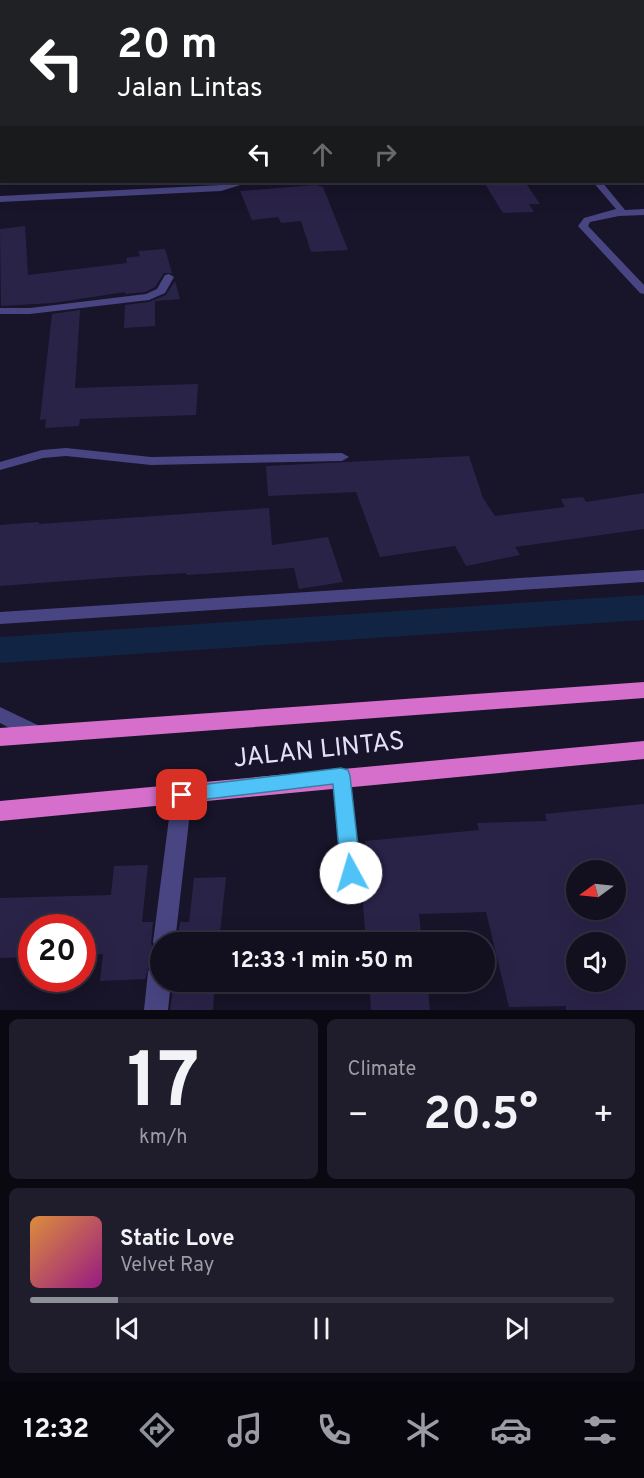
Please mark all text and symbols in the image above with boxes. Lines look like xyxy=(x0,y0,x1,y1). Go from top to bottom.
text: 20 m xyxy=(117,20,218,73)
icon: left xyxy=(18,24,96,102)
text: Jalan Lintas xyxy=(117,72,263,106)
icon: left xyxy=(243,138,276,171)
icon: ahead xyxy=(306,138,339,171)
icon: right xyxy=(369,138,402,171)
street label: JALAN LINTAS xyxy=(232,726,406,776)
pin xyxy=(156,769,207,820)
icon: arrive xyxy=(165,778,198,811)
position arrow xyxy=(319,841,383,905)
north arrow xyxy=(566,860,626,920)
map controls xyxy=(566,860,626,992)
speed limit sign: 20 xyxy=(18,914,96,992)
button: sound xyxy=(566,932,626,992)
text: 12:33 · 1 min · 50 m xyxy=(232,948,413,975)
text: 17 xyxy=(127,1036,200,1135)
text: Climate xyxy=(348,1057,416,1083)
text: 20.5° xyxy=(424,1088,538,1145)
text: − xyxy=(348,1096,369,1138)
text: + xyxy=(593,1096,614,1138)
text: km/h xyxy=(139,1125,188,1151)
text: Static Love xyxy=(120,1226,234,1253)
text: Velvet Ray xyxy=(120,1253,214,1279)
icon: previous xyxy=(111,1312,144,1345)
icon: pause xyxy=(305,1312,338,1345)
icon: next xyxy=(500,1312,533,1345)
icon: directions xyxy=(136,1409,178,1451)
icon: music xyxy=(224,1409,266,1451)
icon: phone xyxy=(313,1409,355,1451)
icon: climate xyxy=(402,1409,444,1451)
icon: car xyxy=(490,1409,532,1451)
icon: filters xyxy=(579,1409,621,1451)
text: 12:32 xyxy=(23,1413,89,1447)

